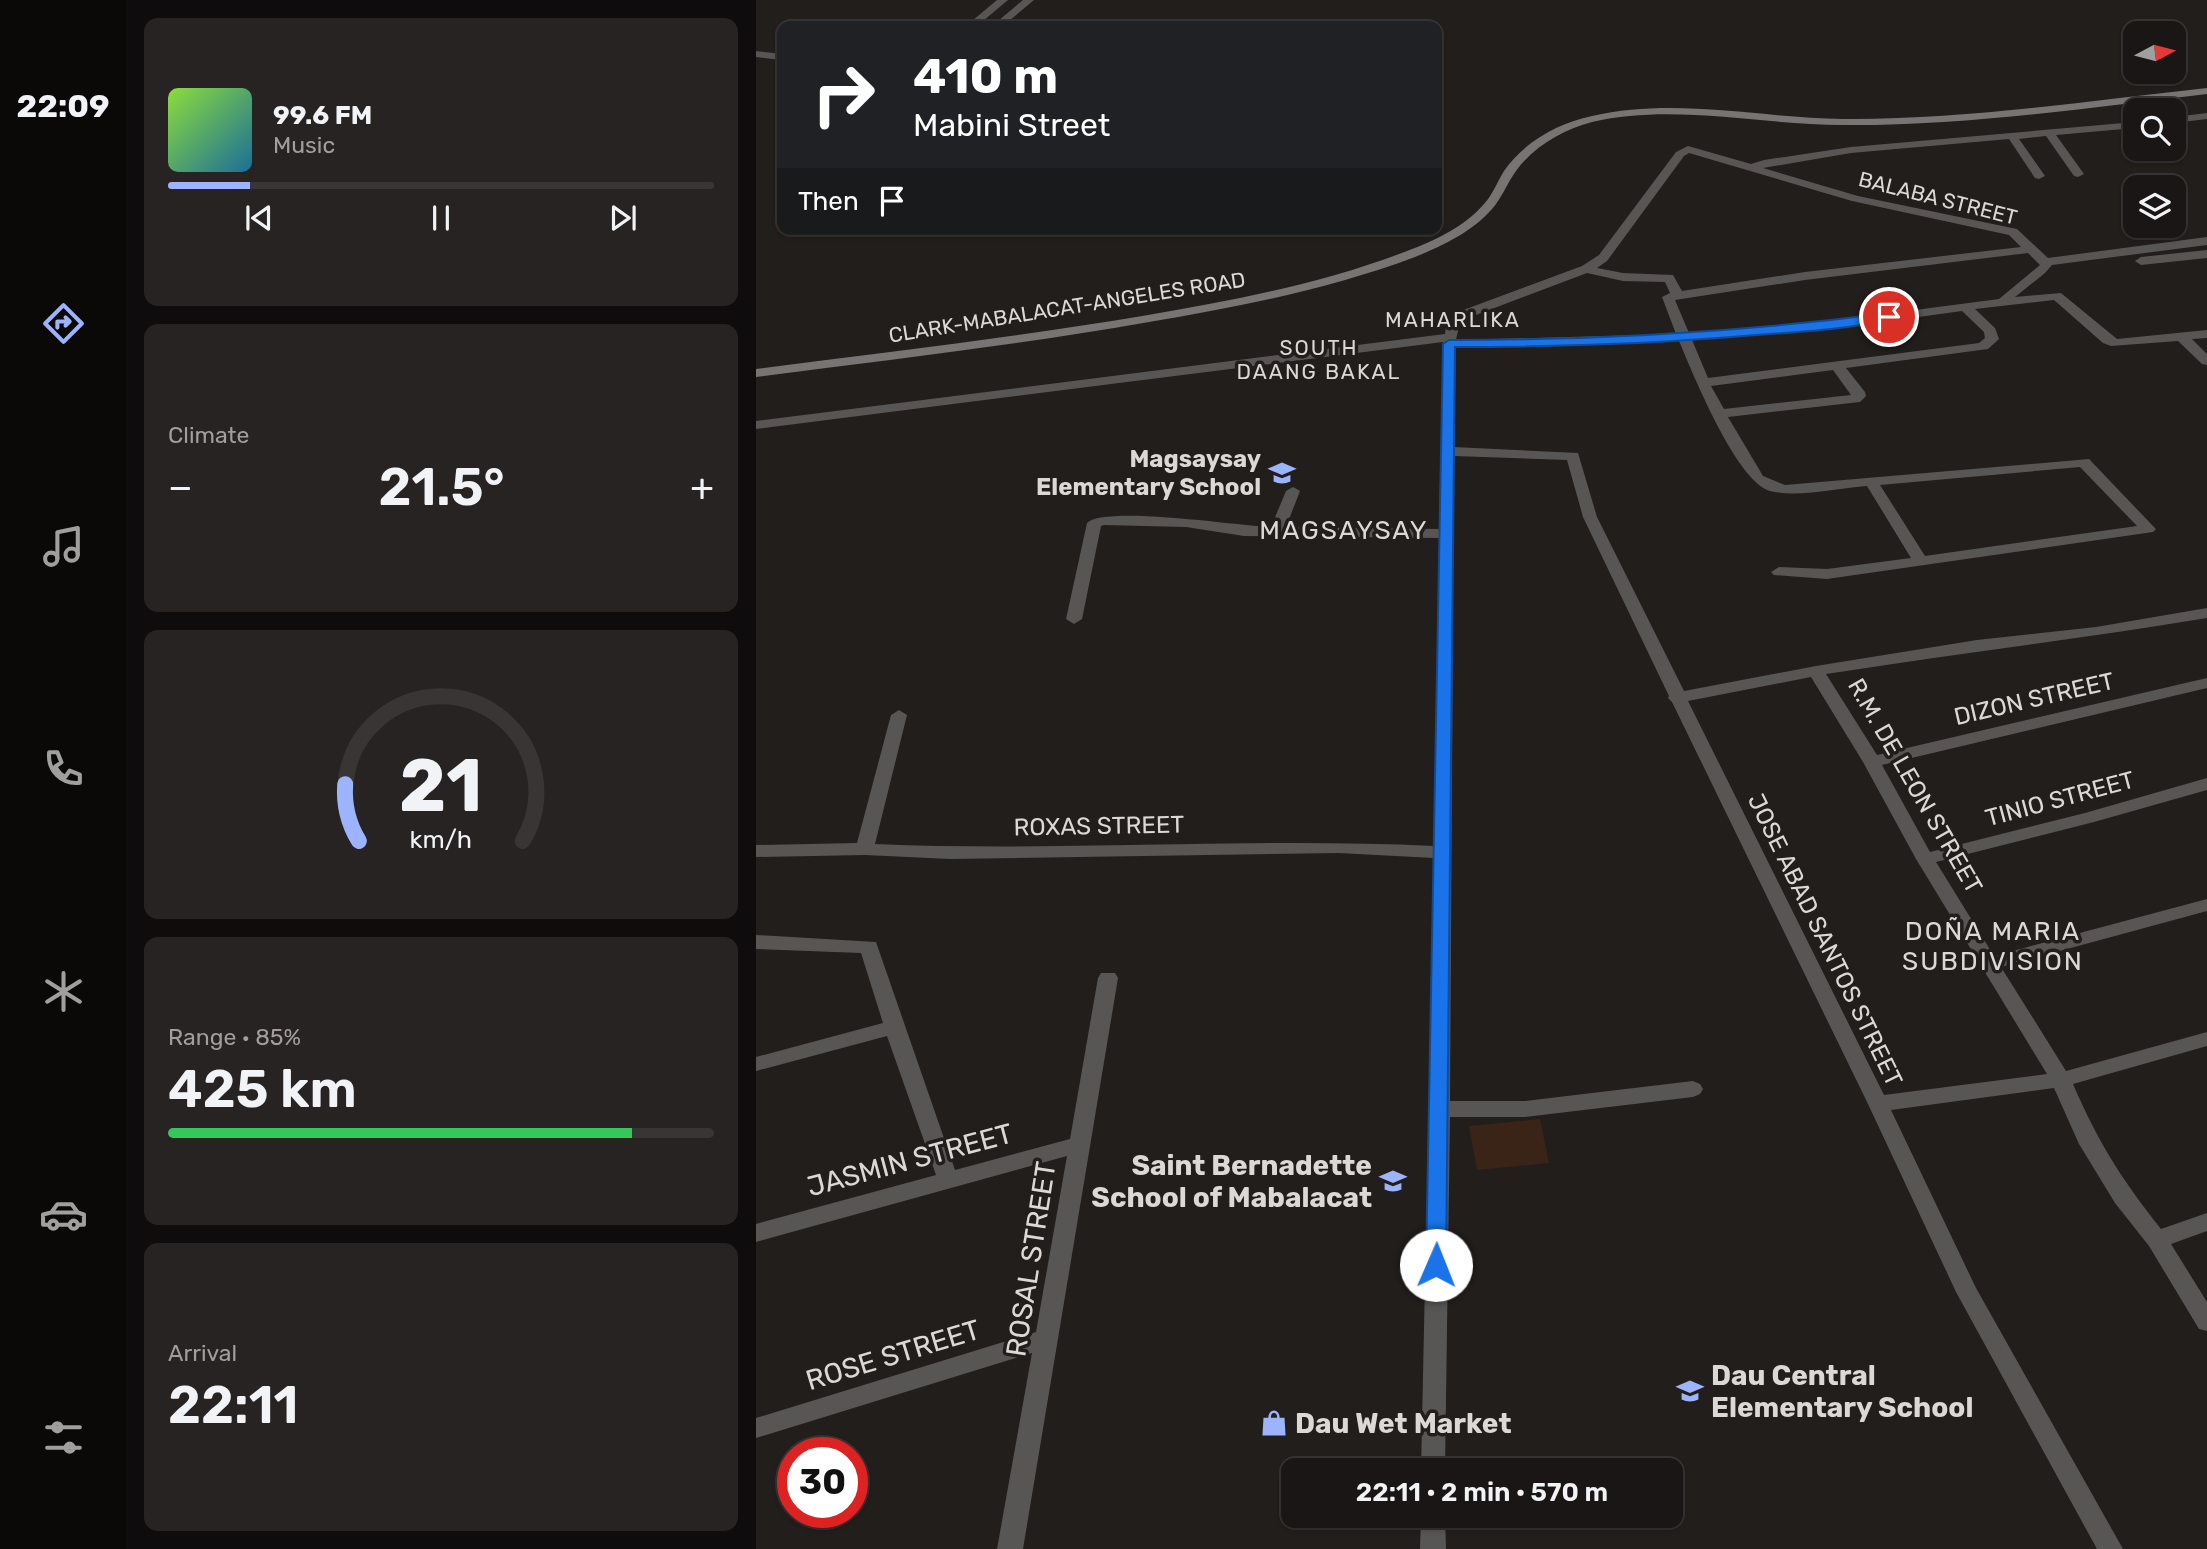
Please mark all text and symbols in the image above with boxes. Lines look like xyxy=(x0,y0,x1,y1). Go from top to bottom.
north arrow xyxy=(2123,21,2186,84)
map controls xyxy=(2123,21,2186,238)
text: 410 m xyxy=(913,47,1058,105)
icon: right xyxy=(798,49,889,140)
text: 22:09 xyxy=(16,87,110,125)
button: search xyxy=(2123,98,2186,161)
text: 99.6 FM xyxy=(273,100,372,131)
text: Mabini Street xyxy=(913,106,1110,144)
text: Music xyxy=(273,131,335,159)
street label: BALABA STREET xyxy=(1856,166,2020,230)
button: layers xyxy=(2123,175,2186,238)
icon: arrive xyxy=(873,182,911,220)
text: Then xyxy=(798,186,859,217)
icon: previous xyxy=(240,199,278,237)
icon: pause xyxy=(422,199,460,237)
icon: next xyxy=(604,199,642,237)
street label: CLARK-MABALACAT-ANGELES ROAD xyxy=(887,266,1247,348)
pin xyxy=(1859,287,1919,347)
icon: arrive xyxy=(1870,298,1908,336)
icon: directions xyxy=(39,299,88,348)
district label: MAHARLIKA xyxy=(1385,307,1521,332)
district label: SOUTH DAANG BAKAL xyxy=(1237,335,1401,384)
text: Climate xyxy=(168,421,249,449)
place label: Magsaysay Elementary School xyxy=(1036,445,1261,501)
text: 21.5° xyxy=(378,456,505,518)
school or university icon: Magsaysay Elementary School xyxy=(1267,458,1297,488)
text: − xyxy=(168,464,193,510)
text: + xyxy=(690,464,714,510)
district label: MAGSAYSAY xyxy=(1259,515,1429,546)
icon: music xyxy=(39,522,88,571)
street label: DIZON STREET xyxy=(1951,667,2117,731)
street label: R.M. DE LEON STREET xyxy=(1842,674,1988,898)
text: 21 xyxy=(399,743,483,829)
icon: phone xyxy=(39,744,88,793)
street label: TINIO STREET xyxy=(1982,766,2138,832)
street label: JOSE ABAD SANTOS STREET xyxy=(1742,789,1908,1091)
street label: ROXAS STREET xyxy=(1013,811,1185,841)
text: km/h xyxy=(410,824,472,853)
district label: DOÑA MARIA SUBDIVISION xyxy=(1902,916,2084,977)
icon: climate xyxy=(39,967,88,1016)
text: Range · 85% xyxy=(168,1023,301,1051)
text: 425 km xyxy=(168,1058,357,1120)
street label: JASMIN STREET xyxy=(804,1117,1016,1203)
place label: Saint Bernadette School of Mabalacat xyxy=(1091,1149,1372,1214)
street label: ROSAL STREET xyxy=(999,1159,1063,1359)
school or university icon: Saint Bernadette School of Mabalacat xyxy=(1378,1166,1408,1196)
icon: car xyxy=(39,1190,88,1239)
position arrow xyxy=(1399,1228,1473,1302)
street label: ROSE STREET xyxy=(802,1313,984,1397)
text: Arrival xyxy=(168,1339,237,1367)
place label: Dau Central Elementary School xyxy=(1711,1359,1973,1424)
text: 22:11 xyxy=(168,1374,298,1436)
school or university icon: Dau Central Elementary School xyxy=(1675,1376,1705,1406)
place label: Dau Wet Market xyxy=(1295,1407,1511,1440)
shop icon: Dau Wet Market xyxy=(1259,1408,1289,1438)
icon: filters xyxy=(39,1413,88,1462)
speed limit sign: 30 xyxy=(777,1437,868,1528)
text: 22:11 · 2 min · 570 m xyxy=(1356,1477,1608,1508)

